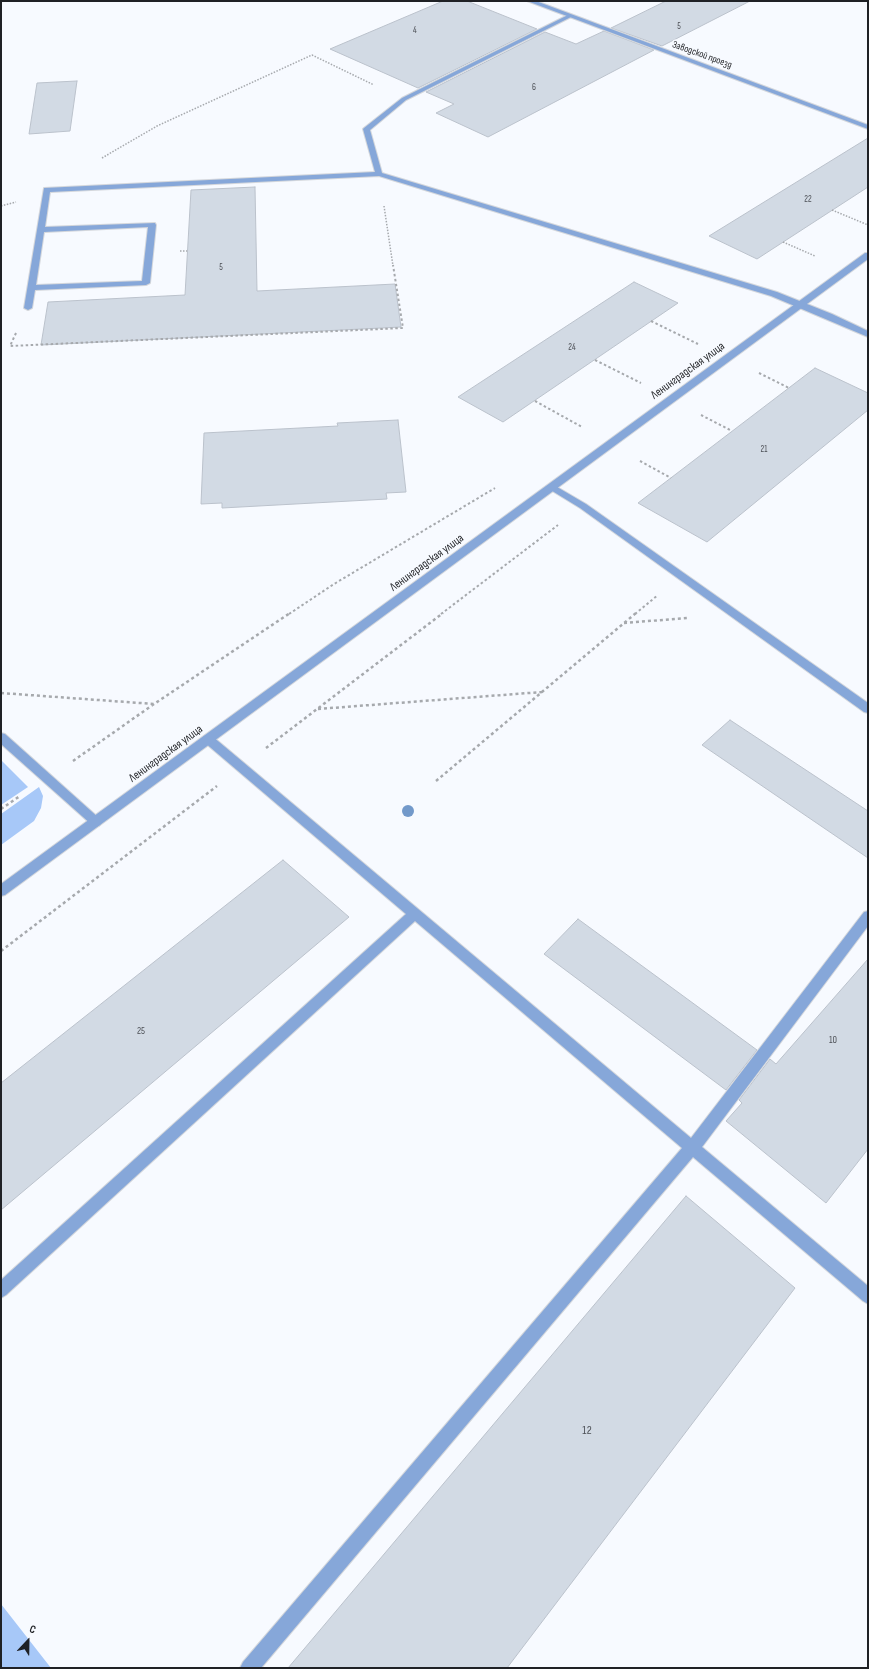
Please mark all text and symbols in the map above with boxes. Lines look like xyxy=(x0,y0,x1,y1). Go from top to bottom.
house number: 5 xyxy=(677,22,681,32)
house number: 4 xyxy=(413,26,417,36)
street label: Заводской проезд xyxy=(671,39,733,71)
house number: 6 xyxy=(532,83,536,93)
house number: 22 xyxy=(804,195,812,205)
house number: 5 xyxy=(219,263,223,273)
street label: Ленинградская улица xyxy=(648,339,728,403)
house number: 24 xyxy=(568,343,576,353)
house number: 21 xyxy=(761,445,767,455)
street label: Ленинградская улица xyxy=(387,531,467,595)
street label: Ленинградская улица xyxy=(126,722,206,786)
house number: 25 xyxy=(137,1025,145,1037)
house number: 10 xyxy=(829,1034,837,1046)
house number: 12 xyxy=(582,1424,592,1438)
north arrow xyxy=(8,1621,48,1661)
text: С xyxy=(28,1622,38,1636)

